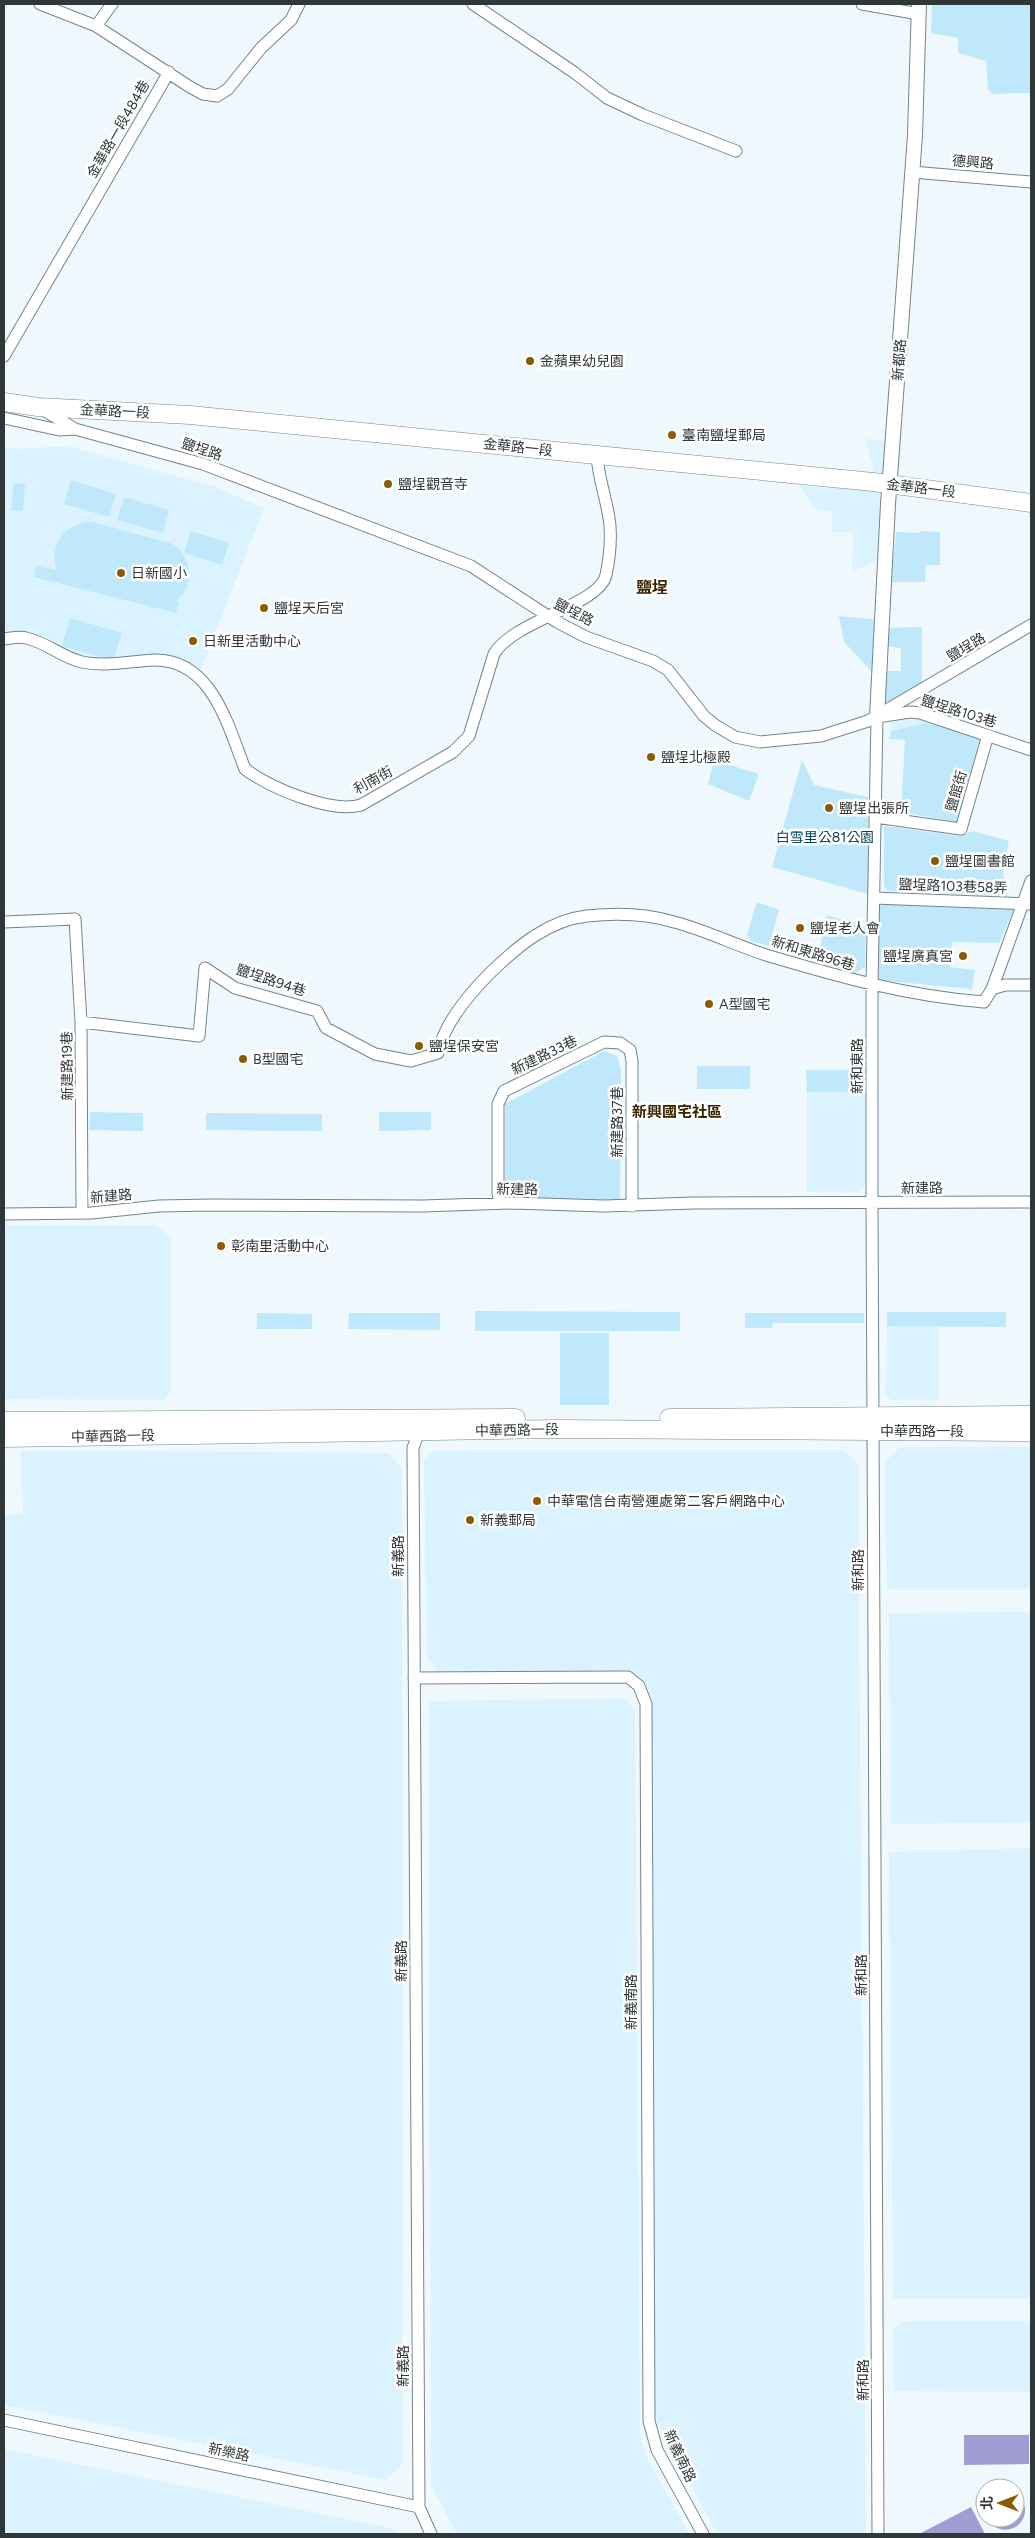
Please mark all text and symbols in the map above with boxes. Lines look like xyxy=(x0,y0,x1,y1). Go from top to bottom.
street label: 金華路一段484巷 xyxy=(84,77,153,181)
street label: 德興路 xyxy=(951,152,995,173)
street label: 新都路 xyxy=(890,338,909,382)
place label: 金蘋果幼兒園 xyxy=(540,353,624,370)
marker: 金蘋果幼兒園 xyxy=(524,355,536,367)
street label: 金華路一段 xyxy=(80,401,150,422)
place label: 臺南鹽埕郵局 xyxy=(682,427,766,444)
marker: 臺南鹽埕郵局 xyxy=(666,429,678,441)
street label: 鹽埕路 xyxy=(179,435,224,464)
street label: 金華路一段 xyxy=(482,435,554,460)
place label: 鹽埕觀音寺 xyxy=(398,476,468,493)
street label: 金華路一段 xyxy=(885,476,957,501)
marker: 鹽埕觀音寺 xyxy=(382,478,394,490)
place label: 日新國小 xyxy=(131,565,187,582)
marker: 日新國小 xyxy=(115,567,127,579)
district label: 鹽埕 xyxy=(636,578,668,597)
street label: 鹽埕路 xyxy=(551,595,596,630)
place label: 鹽埕天后宮 xyxy=(274,600,344,617)
marker: 鹽埕天后宮 xyxy=(258,602,270,614)
street label: 鹽埕路 xyxy=(944,629,989,666)
place label: 日新里活動中心 xyxy=(203,633,301,650)
marker: 日新里活動中心 xyxy=(187,635,199,647)
street label: 鹽埕路103巷 xyxy=(919,692,999,731)
place label: 鹽埕北極殿 xyxy=(661,749,731,766)
marker: 鹽埕北極殿 xyxy=(645,751,657,763)
street label: 利南街 xyxy=(351,763,396,798)
street label: 鹽館街 xyxy=(943,769,970,814)
place label: 鹽埕出張所 xyxy=(839,800,909,817)
marker: 鹽埕出張所 xyxy=(823,802,835,814)
park label: 白雪里公81公園 xyxy=(776,829,874,846)
place label: 鹽埕圖書館 xyxy=(945,853,1015,870)
marker: 鹽埕圖書館 xyxy=(929,855,941,867)
street label: 鹽埕路103巷58弄 xyxy=(898,876,1008,897)
place label: 鹽埕老人會 xyxy=(810,920,880,937)
marker: 鹽埕老人會 xyxy=(794,922,806,934)
street label: 新和東路96巷 xyxy=(769,933,856,974)
place label: 鹽埕廣真宮 xyxy=(883,948,953,965)
marker: 鹽埕廣真宮 xyxy=(957,950,969,962)
street label: 鹽埕路94巷 xyxy=(234,961,308,1000)
place label: A型國宅 xyxy=(719,996,770,1013)
marker: A型國宅 xyxy=(703,998,715,1010)
street label: 新建路19巷 xyxy=(58,1031,77,1101)
street label: 新建路33巷 xyxy=(508,1032,580,1079)
place label: 鹽埕保安宮 xyxy=(429,1038,499,1055)
street label: 新和東路 xyxy=(849,1038,866,1094)
marker: 鹽埕保安宮 xyxy=(413,1040,425,1052)
place label: B型國宅 xyxy=(253,1051,304,1068)
marker: B型國宅 xyxy=(237,1053,249,1065)
street label: 新建路37巷 xyxy=(609,1086,626,1158)
district label: 新興國宅社區 xyxy=(632,1103,722,1121)
street label: 新建路 xyxy=(901,1180,943,1197)
street label: 新建路 xyxy=(496,1181,538,1198)
street label: 新建路 xyxy=(89,1186,133,1207)
place label: 彰南里活動中心 xyxy=(231,1238,329,1255)
marker: 彰南里活動中心 xyxy=(215,1240,227,1252)
street label: 中華西路一段 xyxy=(475,1421,559,1440)
street label: 中華西路一段 xyxy=(880,1423,964,1440)
street label: 中華西路一段 xyxy=(71,1427,155,1446)
place label: 中華電信台南營運處第二客戶網路中心 xyxy=(547,1493,785,1510)
marker: 中華電信台南營運處第二客戶網路中心 xyxy=(531,1495,543,1507)
place label: 新義郵局 xyxy=(480,1512,536,1529)
marker: 新義郵局 xyxy=(464,1514,476,1526)
street label: 新義路 xyxy=(390,1535,407,1577)
street label: 新和路 xyxy=(850,1549,867,1591)
street label: 新義路 xyxy=(393,1940,410,1982)
street label: 新和路 xyxy=(853,1954,870,1996)
street label: 新義南路 xyxy=(623,1974,640,2030)
street label: 新義路 xyxy=(395,2345,412,2387)
street label: 新和路 xyxy=(855,2359,872,2401)
street label: 新義南路 xyxy=(660,2427,699,2485)
street label: 新樂路 xyxy=(207,2440,251,2465)
north arrow xyxy=(975,2478,1025,2528)
text: 北 xyxy=(979,2496,996,2510)

